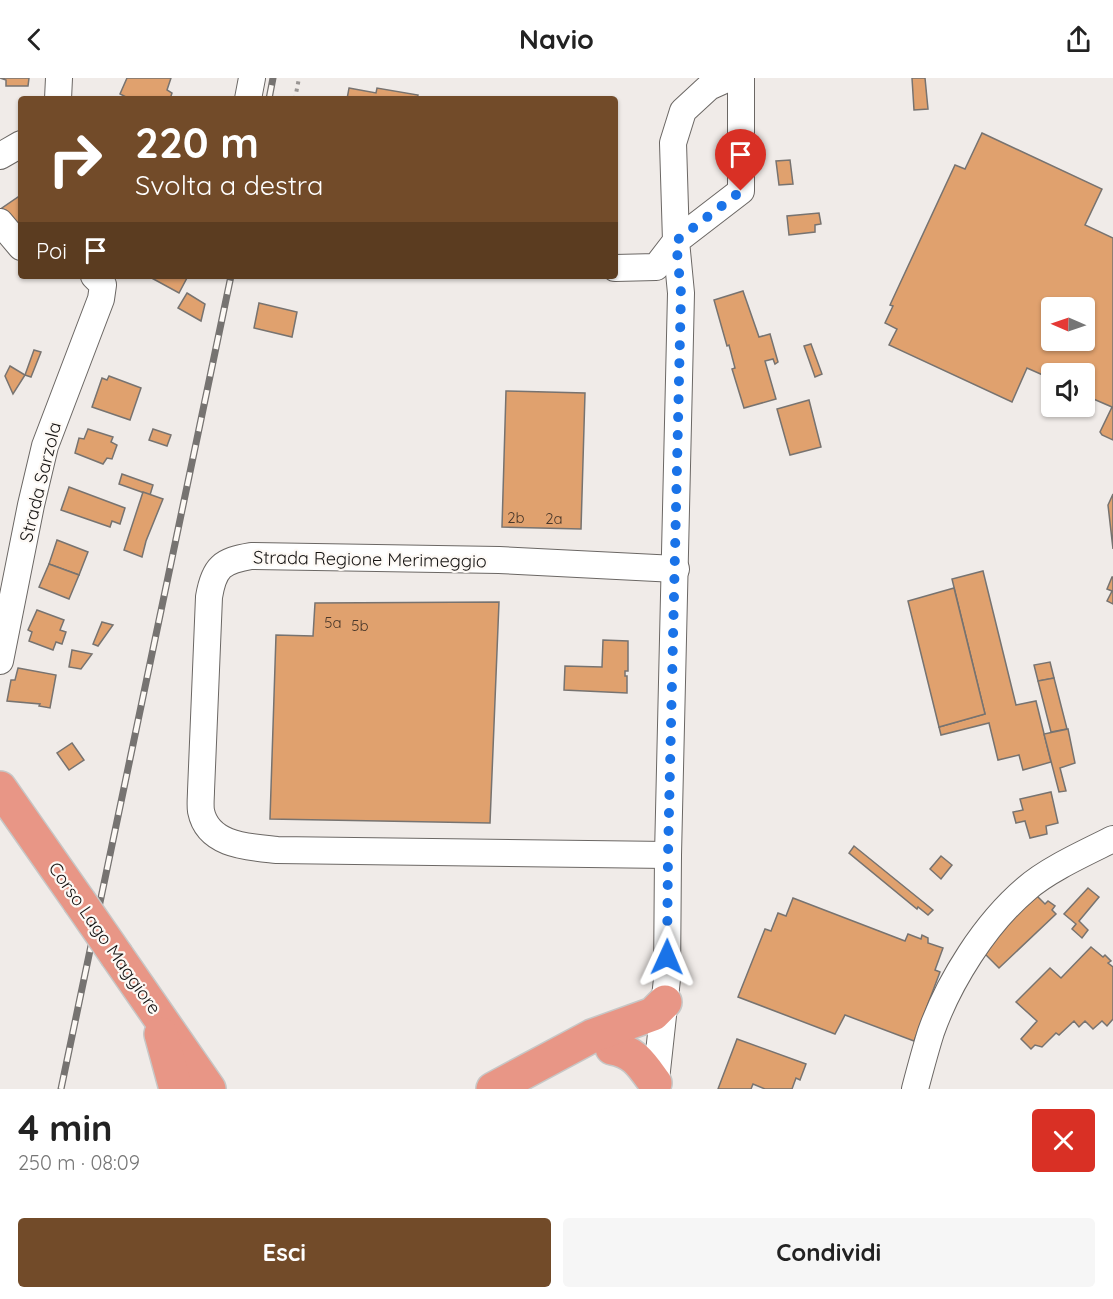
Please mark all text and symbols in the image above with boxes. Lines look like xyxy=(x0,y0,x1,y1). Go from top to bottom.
text: Navio xyxy=(519,22,594,56)
icon: back xyxy=(18,23,51,56)
icon: share xyxy=(1062,23,1095,56)
text: 220 m xyxy=(135,116,259,169)
icon: right xyxy=(36,120,114,198)
pin xyxy=(715,129,766,191)
icon: arrive xyxy=(724,138,757,171)
text: Svolta a destra xyxy=(135,168,323,202)
icon: arrive xyxy=(79,234,112,267)
text: Poi xyxy=(36,237,67,265)
north arrow xyxy=(1041,297,1095,351)
map controls xyxy=(1041,297,1095,417)
button: sound xyxy=(1041,363,1095,417)
street label: Strada Sarzola xyxy=(14,420,66,544)
house number: 2b xyxy=(507,508,525,527)
house number: 2a xyxy=(545,509,563,528)
street label: Strada Regione Merimeggio xyxy=(253,545,487,573)
house number: 5a xyxy=(324,613,342,632)
house number: 5b xyxy=(351,616,369,635)
street label: Corso Lago Maggiore xyxy=(44,857,166,1019)
position arrow xyxy=(635,925,699,989)
text: 4 min xyxy=(18,1105,112,1150)
button: close xyxy=(1032,1109,1095,1172)
text: 250 m · 08:09 xyxy=(18,1150,140,1175)
button: Esci xyxy=(18,1218,551,1287)
button: Condividi xyxy=(563,1218,1095,1287)

